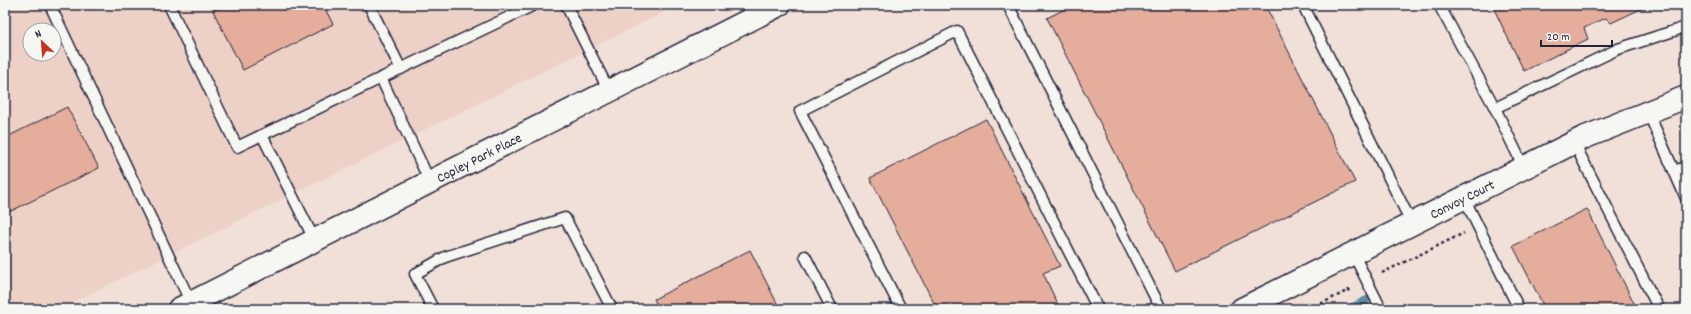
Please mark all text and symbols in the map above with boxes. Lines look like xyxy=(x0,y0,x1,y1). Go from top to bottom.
north arrow xyxy=(22,22,62,62)
scale bar xyxy=(1541,22,1612,48)
text: N xyxy=(33,26,45,43)
text: 20 m xyxy=(1547,29,1570,46)
street label: Copley Park Place xyxy=(434,129,526,189)
street label: Convoy Court xyxy=(1427,176,1499,225)

